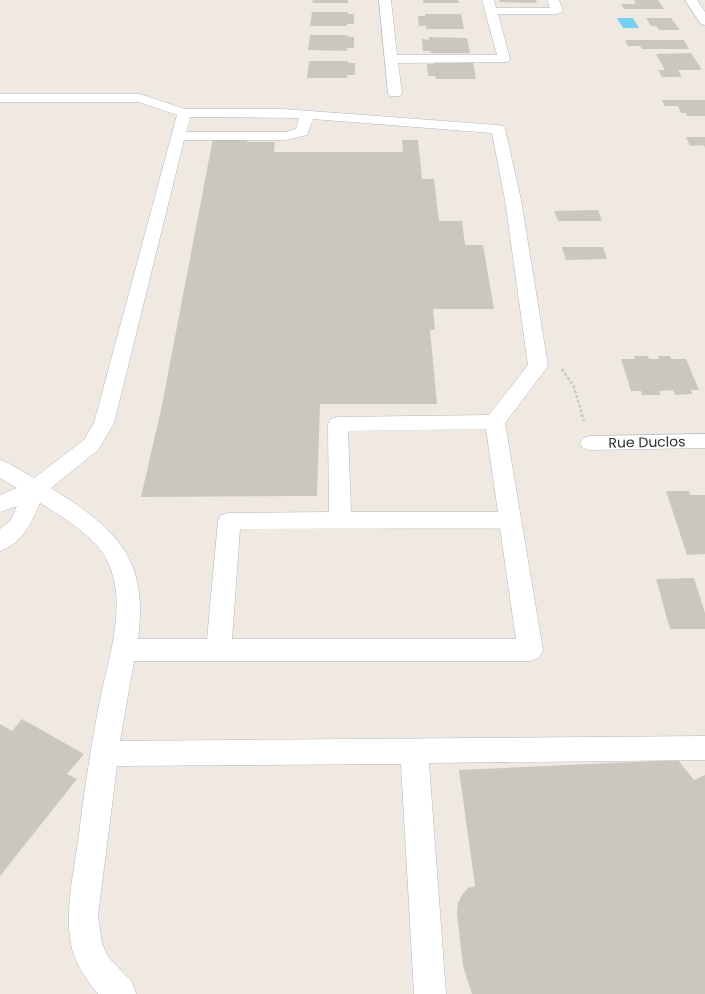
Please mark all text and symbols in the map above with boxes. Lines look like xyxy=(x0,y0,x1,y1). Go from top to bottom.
street label: Rue Duclos xyxy=(608,431,686,453)

